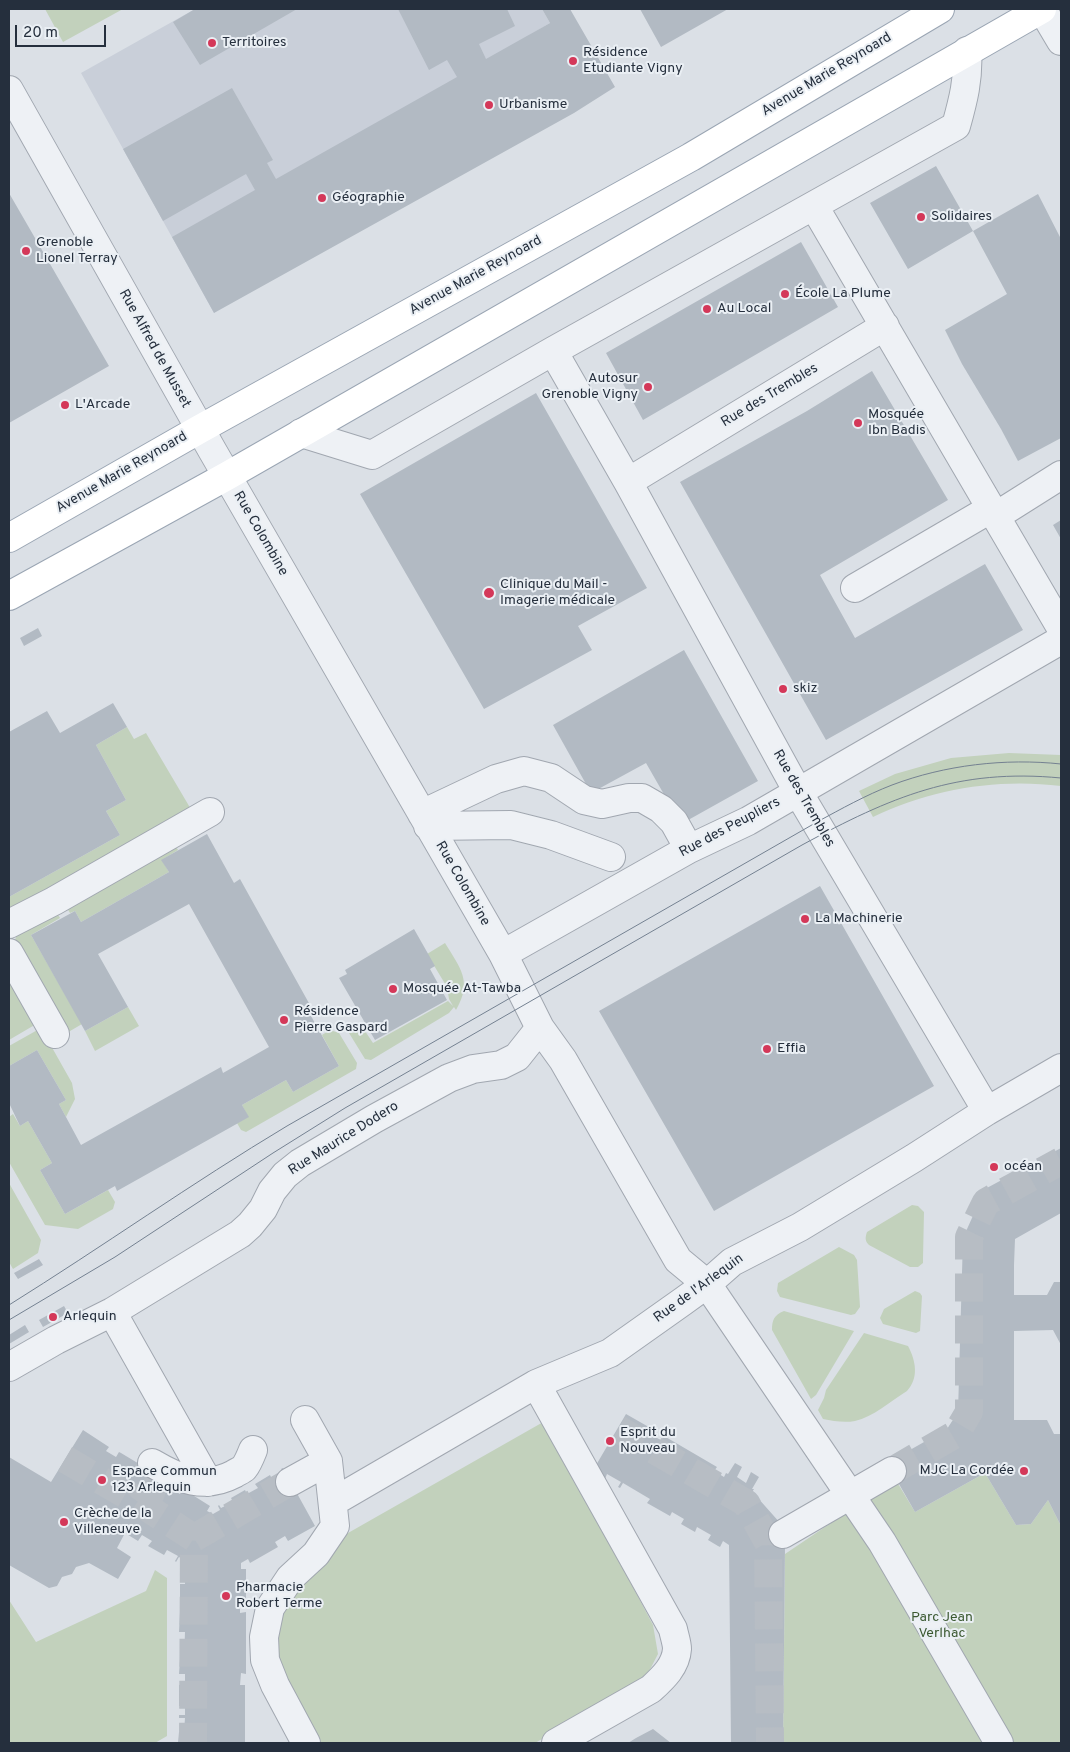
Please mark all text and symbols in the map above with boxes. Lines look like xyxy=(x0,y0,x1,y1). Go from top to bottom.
scale bar xyxy=(18,15,109,47)
text: 20 m xyxy=(23,24,58,43)
street label: Avenue Marie Reynoard xyxy=(759,30,895,120)
place label: Territoires xyxy=(222,35,286,51)
marker: Territoires xyxy=(206,37,218,49)
place label: Résidence Etudiante Vigny xyxy=(583,45,683,78)
marker: Résidence Etudiante Vigny xyxy=(567,55,579,67)
place label: Urbanisme xyxy=(499,97,567,113)
marker: Urbanisme xyxy=(483,99,495,111)
place label: Géographie xyxy=(332,190,405,206)
marker: Géographie xyxy=(316,192,328,204)
place label: Solidaires xyxy=(931,209,992,225)
marker: Solidaires xyxy=(915,211,927,223)
street label: Avenue Marie Reynoard xyxy=(407,233,545,319)
place label: Grenoble Lionel Terray xyxy=(36,235,118,268)
marker: Grenoble Lionel Terray xyxy=(20,245,32,257)
place label: École La Plume xyxy=(795,286,891,302)
street label: Rue Alfred de Musset xyxy=(114,287,194,411)
marker: École La Plume xyxy=(779,288,791,300)
place label: Au Local xyxy=(717,301,771,317)
marker: Au Local xyxy=(701,303,713,315)
street label: Rue des Trembles xyxy=(719,360,821,432)
place label: Autosur Grenoble Vigny xyxy=(541,371,638,404)
marker: Autosur Grenoble Vigny xyxy=(642,381,654,393)
place label: L'Arcade xyxy=(75,397,130,413)
marker: L'Arcade xyxy=(59,399,71,411)
place label: Mosquée Ibn Badis xyxy=(868,407,926,440)
marker: Mosquée Ibn Badis xyxy=(852,417,864,429)
street label: Avenue Marie Reynoard xyxy=(53,429,191,517)
street label: Rue Colombine xyxy=(229,489,291,579)
place label: Clinique du Mail - Imagerie médicale xyxy=(500,577,615,610)
marker: Clinique du Mail - Imagerie médicale xyxy=(482,586,496,600)
place label: skiz xyxy=(793,681,818,697)
marker: skiz xyxy=(777,683,789,695)
street label: Rue des Trembles xyxy=(768,747,838,851)
street label: Rue des Peupliers xyxy=(677,794,783,862)
street label: Rue Colombine xyxy=(431,839,493,929)
place label: La Machinerie xyxy=(815,911,903,927)
marker: La Machinerie xyxy=(799,913,811,925)
place label: Mosquée At-Tawba xyxy=(403,981,521,997)
marker: Mosquée At-Tawba xyxy=(387,983,399,995)
place label: Résidence Pierre Gaspard xyxy=(294,1004,388,1036)
marker: Résidence Pierre Gaspard xyxy=(278,1014,290,1026)
place label: Effia xyxy=(777,1041,806,1057)
marker: Effia xyxy=(761,1043,773,1055)
street label: Rue Maurice Dodero xyxy=(286,1098,402,1180)
place label: océan xyxy=(1004,1159,1042,1175)
marker: océan xyxy=(988,1161,1000,1173)
street label: Rue de l'Arlequin xyxy=(651,1251,747,1327)
place label: Arlequin xyxy=(63,1309,117,1325)
marker: Arlequin xyxy=(47,1311,59,1323)
place label: Esprit du Nouveau xyxy=(620,1425,676,1458)
marker: Esprit du Nouveau xyxy=(604,1435,616,1447)
place label: MJC La Cordée xyxy=(920,1463,1014,1479)
place label: Espace Commun 123 Arlequin xyxy=(112,1464,217,1496)
marker: MJC La Cordée xyxy=(1018,1465,1030,1477)
marker: Espace Commun 123 Arlequin xyxy=(96,1474,108,1486)
place label: Crèche de la Villeneuve xyxy=(74,1506,152,1538)
marker: Crèche de la Villeneuve xyxy=(58,1516,70,1528)
place label: Pharmacie Robert Terme xyxy=(236,1580,322,1612)
marker: Pharmacie Robert Terme xyxy=(220,1590,232,1602)
park label: Parc Jean Verlhac xyxy=(911,1610,973,1642)

